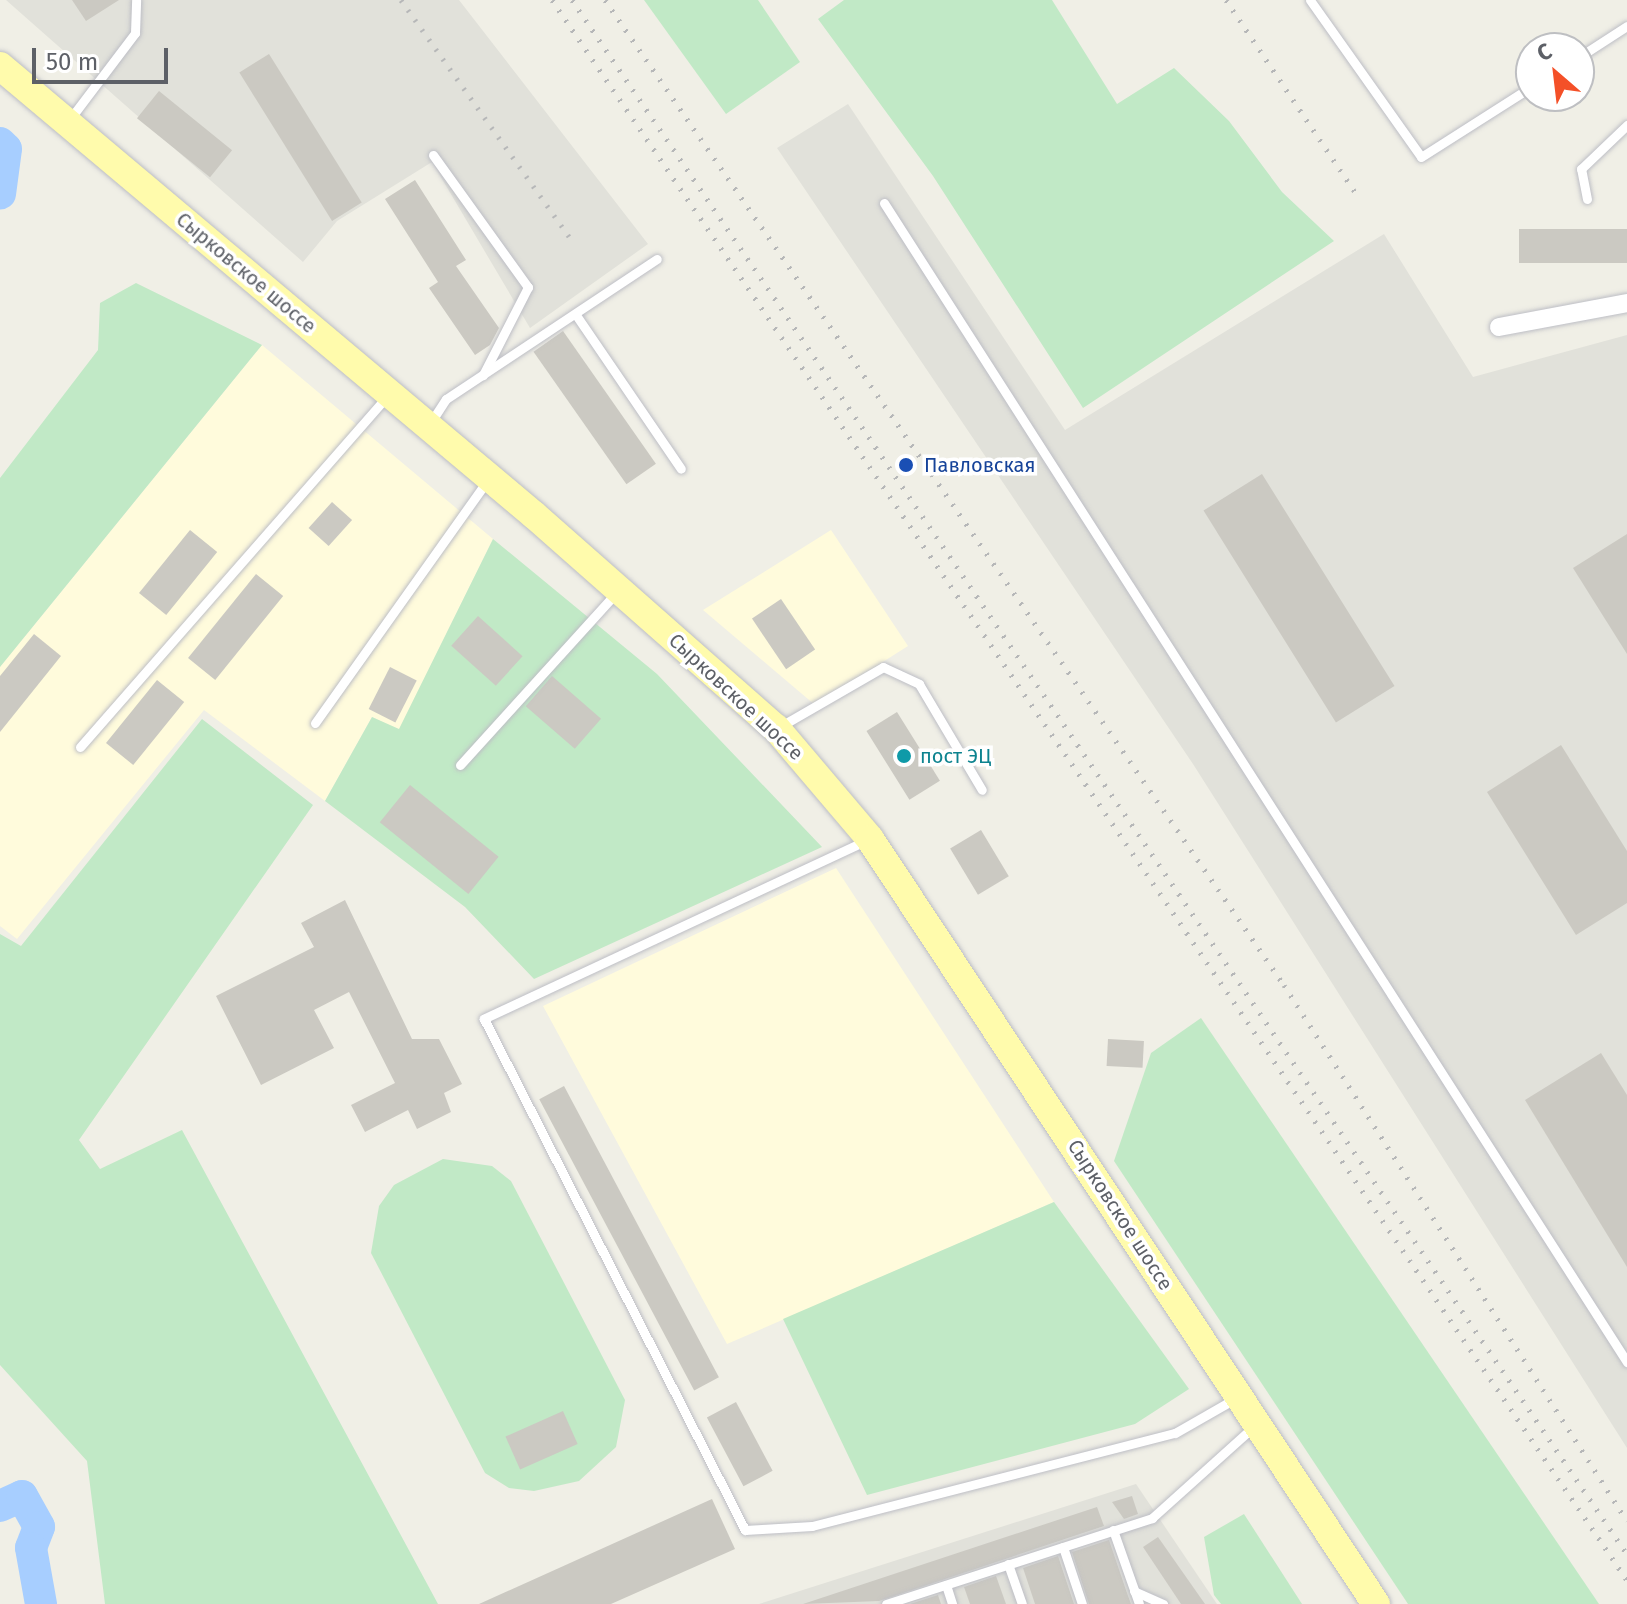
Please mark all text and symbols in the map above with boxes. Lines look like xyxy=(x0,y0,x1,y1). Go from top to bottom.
scale bar xyxy=(36,32,172,82)
north arrow xyxy=(1515,32,1595,112)
text: С xyxy=(1533,37,1556,67)
text: 50 m xyxy=(46,48,98,76)
street label: Сырковское шоссе xyxy=(171,208,321,338)
place label: Павловская xyxy=(924,453,1035,477)
marker: Павловская xyxy=(895,454,917,476)
street label: Сырковское шоссе xyxy=(664,629,808,765)
place label: пост ЭЦ xyxy=(920,744,991,768)
marker: пост ЭЦ xyxy=(895,747,913,765)
street label: Сырковское шоссе xyxy=(1062,1135,1178,1295)

